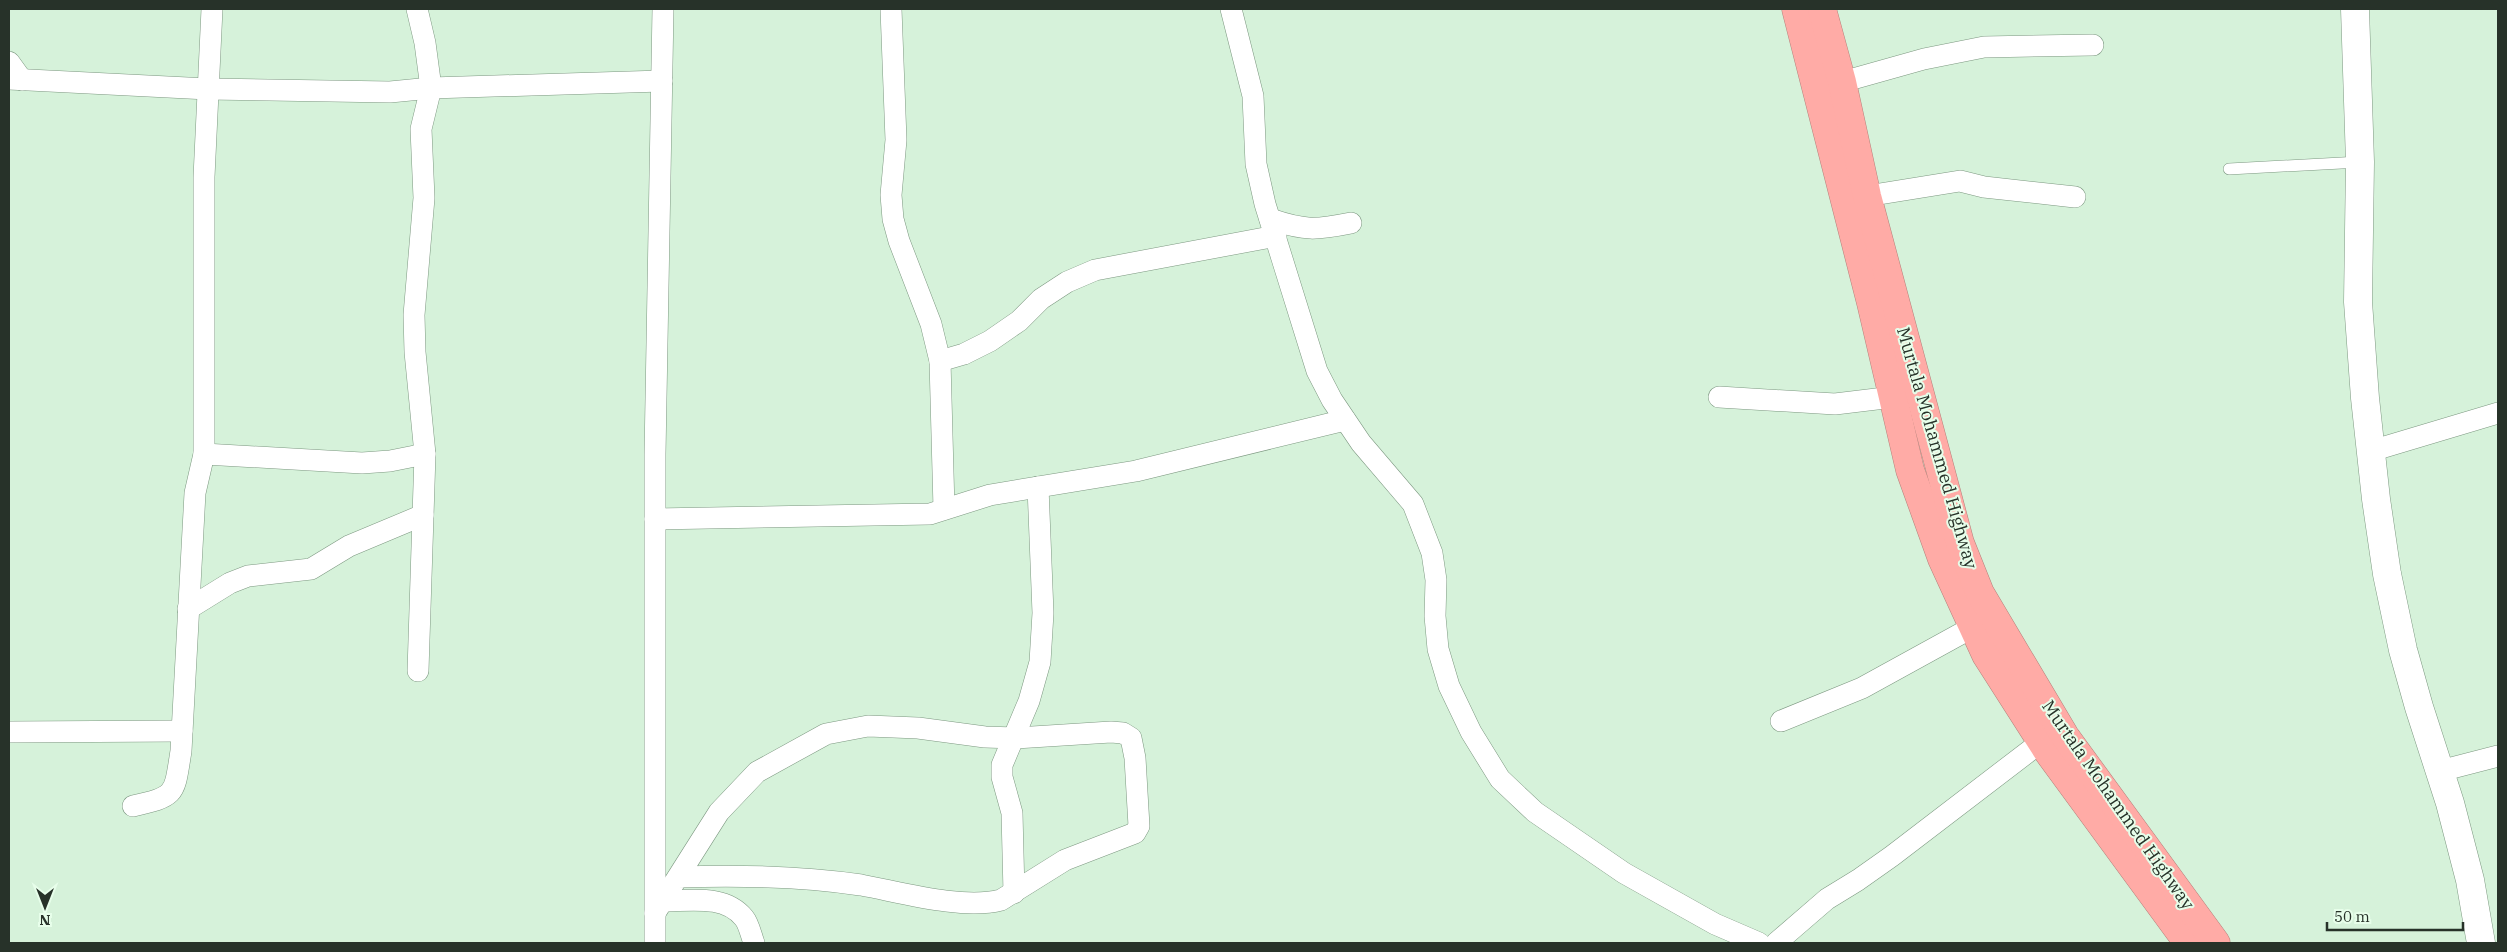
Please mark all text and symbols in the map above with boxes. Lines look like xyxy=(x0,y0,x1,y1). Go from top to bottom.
street label: Murtala Mohammed Highway xyxy=(1892,324,1983,572)
street label: Murtala Mohammed Highway xyxy=(2037,696,2200,914)
north arrow xyxy=(20,882,70,932)
scale bar xyxy=(2327,900,2463,932)
text: 50 m xyxy=(2334,907,2370,926)
text: N xyxy=(39,911,51,929)

